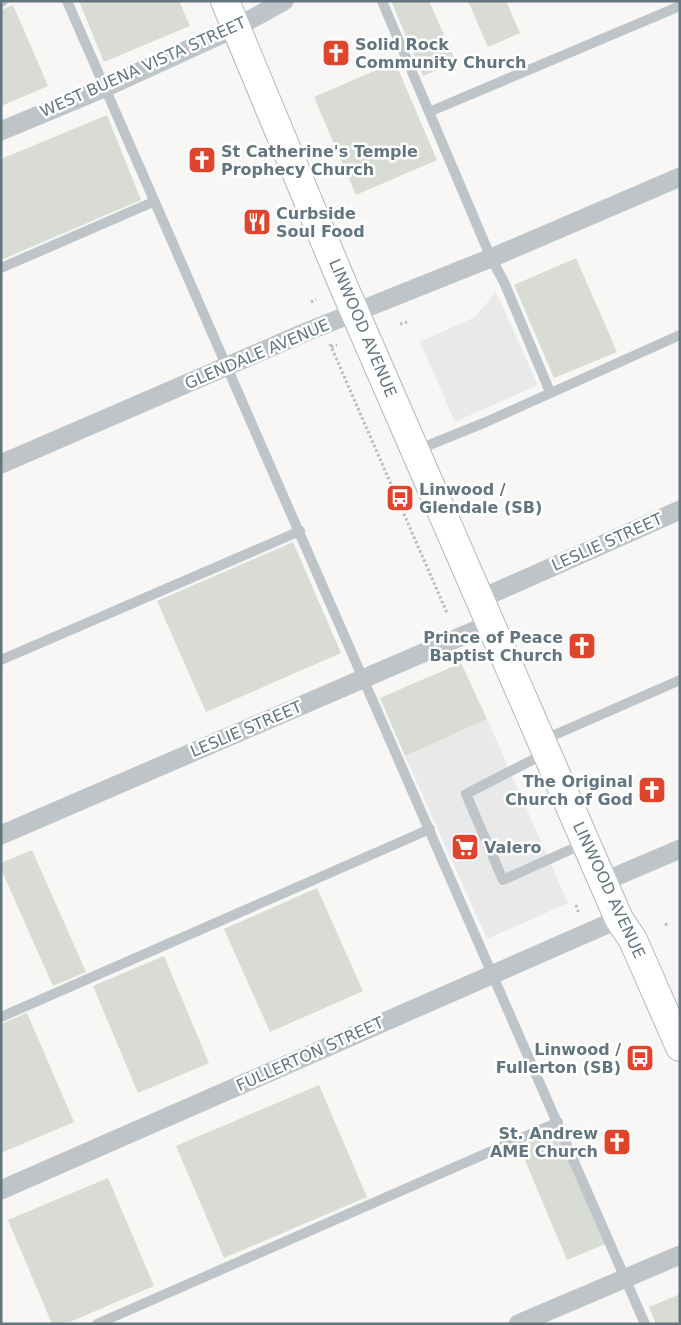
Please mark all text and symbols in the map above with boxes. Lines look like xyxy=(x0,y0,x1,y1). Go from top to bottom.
street label: WEST BUENA VISTA STREET xyxy=(37,13,249,121)
place label: Solid Rock Community Church xyxy=(355,35,526,72)
church icon: Solid Rock Community Church xyxy=(321,38,351,68)
place label: St Catherine's Temple Prophecy Church xyxy=(221,142,418,179)
church icon: St Catherine's Temple Prophecy Church xyxy=(187,145,217,175)
place label: Curbside Soul Food xyxy=(276,204,365,241)
restaurant icon: Curbside Soul Food xyxy=(242,207,272,237)
street label: LINWOOD AVENUE xyxy=(325,256,401,400)
street label: GLENDALE AVENUE xyxy=(182,315,332,393)
place label: Linwood / Glendale (SB) xyxy=(419,480,542,517)
bus stop icon: Linwood / Glendale (SB) xyxy=(385,483,415,513)
street label: LESLIE STREET xyxy=(549,509,665,575)
place label: Prince of Peace Baptist Church xyxy=(423,628,563,665)
church icon: Prince of Peace Baptist Church xyxy=(567,631,597,661)
street label: LESLIE STREET xyxy=(187,697,305,761)
place label: The Original Church of God xyxy=(505,772,633,809)
church icon: The Original Church of God xyxy=(637,775,667,805)
street label: LINWOOD AVENUE xyxy=(569,819,649,961)
supermarket icon: Valero xyxy=(450,832,480,862)
place label: Valero xyxy=(484,838,542,857)
street label: FULLERTON STREET xyxy=(233,1013,387,1095)
place label: Linwood / Fullerton (SB) xyxy=(496,1040,621,1077)
bus stop icon: Linwood / Fullerton (SB) xyxy=(625,1043,655,1073)
place label: St. Andrew AME Church xyxy=(490,1124,598,1161)
church icon: St. Andrew AME Church xyxy=(602,1127,632,1157)

